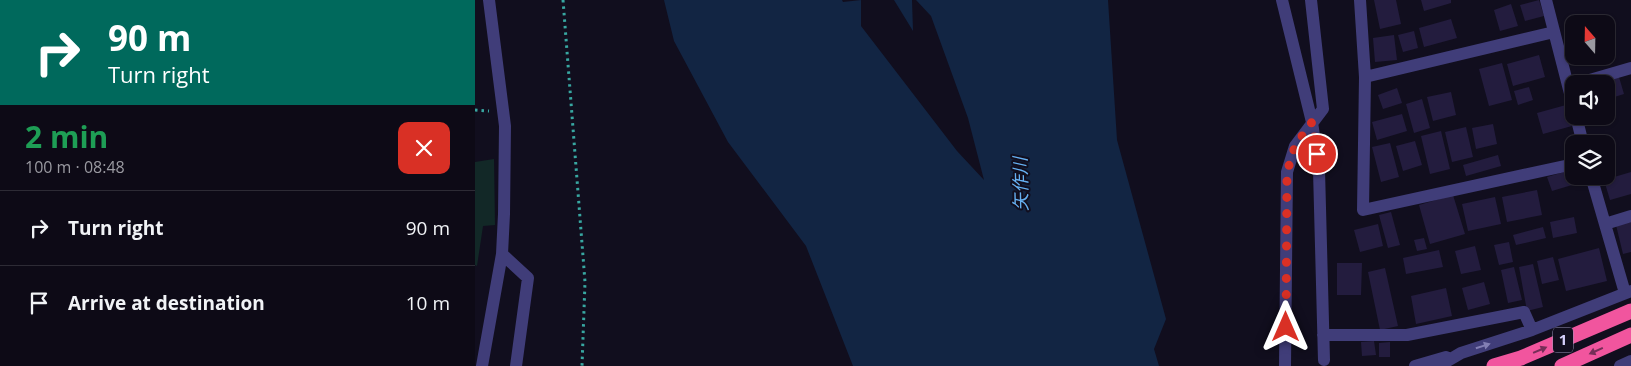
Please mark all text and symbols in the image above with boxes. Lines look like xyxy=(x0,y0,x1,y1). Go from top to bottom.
text: 90 m xyxy=(108,14,191,61)
north arrow xyxy=(1565,15,1615,65)
map controls xyxy=(1565,15,1615,185)
icon: right xyxy=(25,20,90,85)
text: Turn right xyxy=(108,59,210,89)
button: sound xyxy=(1565,75,1615,125)
text: 2 min xyxy=(25,116,108,157)
button: close xyxy=(398,122,450,174)
pin xyxy=(1296,133,1338,175)
button: layers xyxy=(1565,135,1615,185)
icon: arrive xyxy=(1303,140,1331,168)
water label: 矢作川 xyxy=(1007,155,1032,211)
text: 100 m · 08:48 xyxy=(25,156,125,178)
icon: right xyxy=(25,214,53,242)
text: Turn right xyxy=(68,215,163,241)
text: 90 m xyxy=(406,215,450,241)
icon: arrive xyxy=(25,289,53,317)
text: Arrive at destination xyxy=(68,290,265,316)
text: 10 m xyxy=(406,290,450,316)
position arrow xyxy=(1259,300,1311,352)
road number: 1 xyxy=(1553,328,1573,352)
one-way arrow xyxy=(1475,342,1490,349)
one-way arrow xyxy=(1533,346,1547,354)
one-way arrow xyxy=(1589,347,1603,355)

